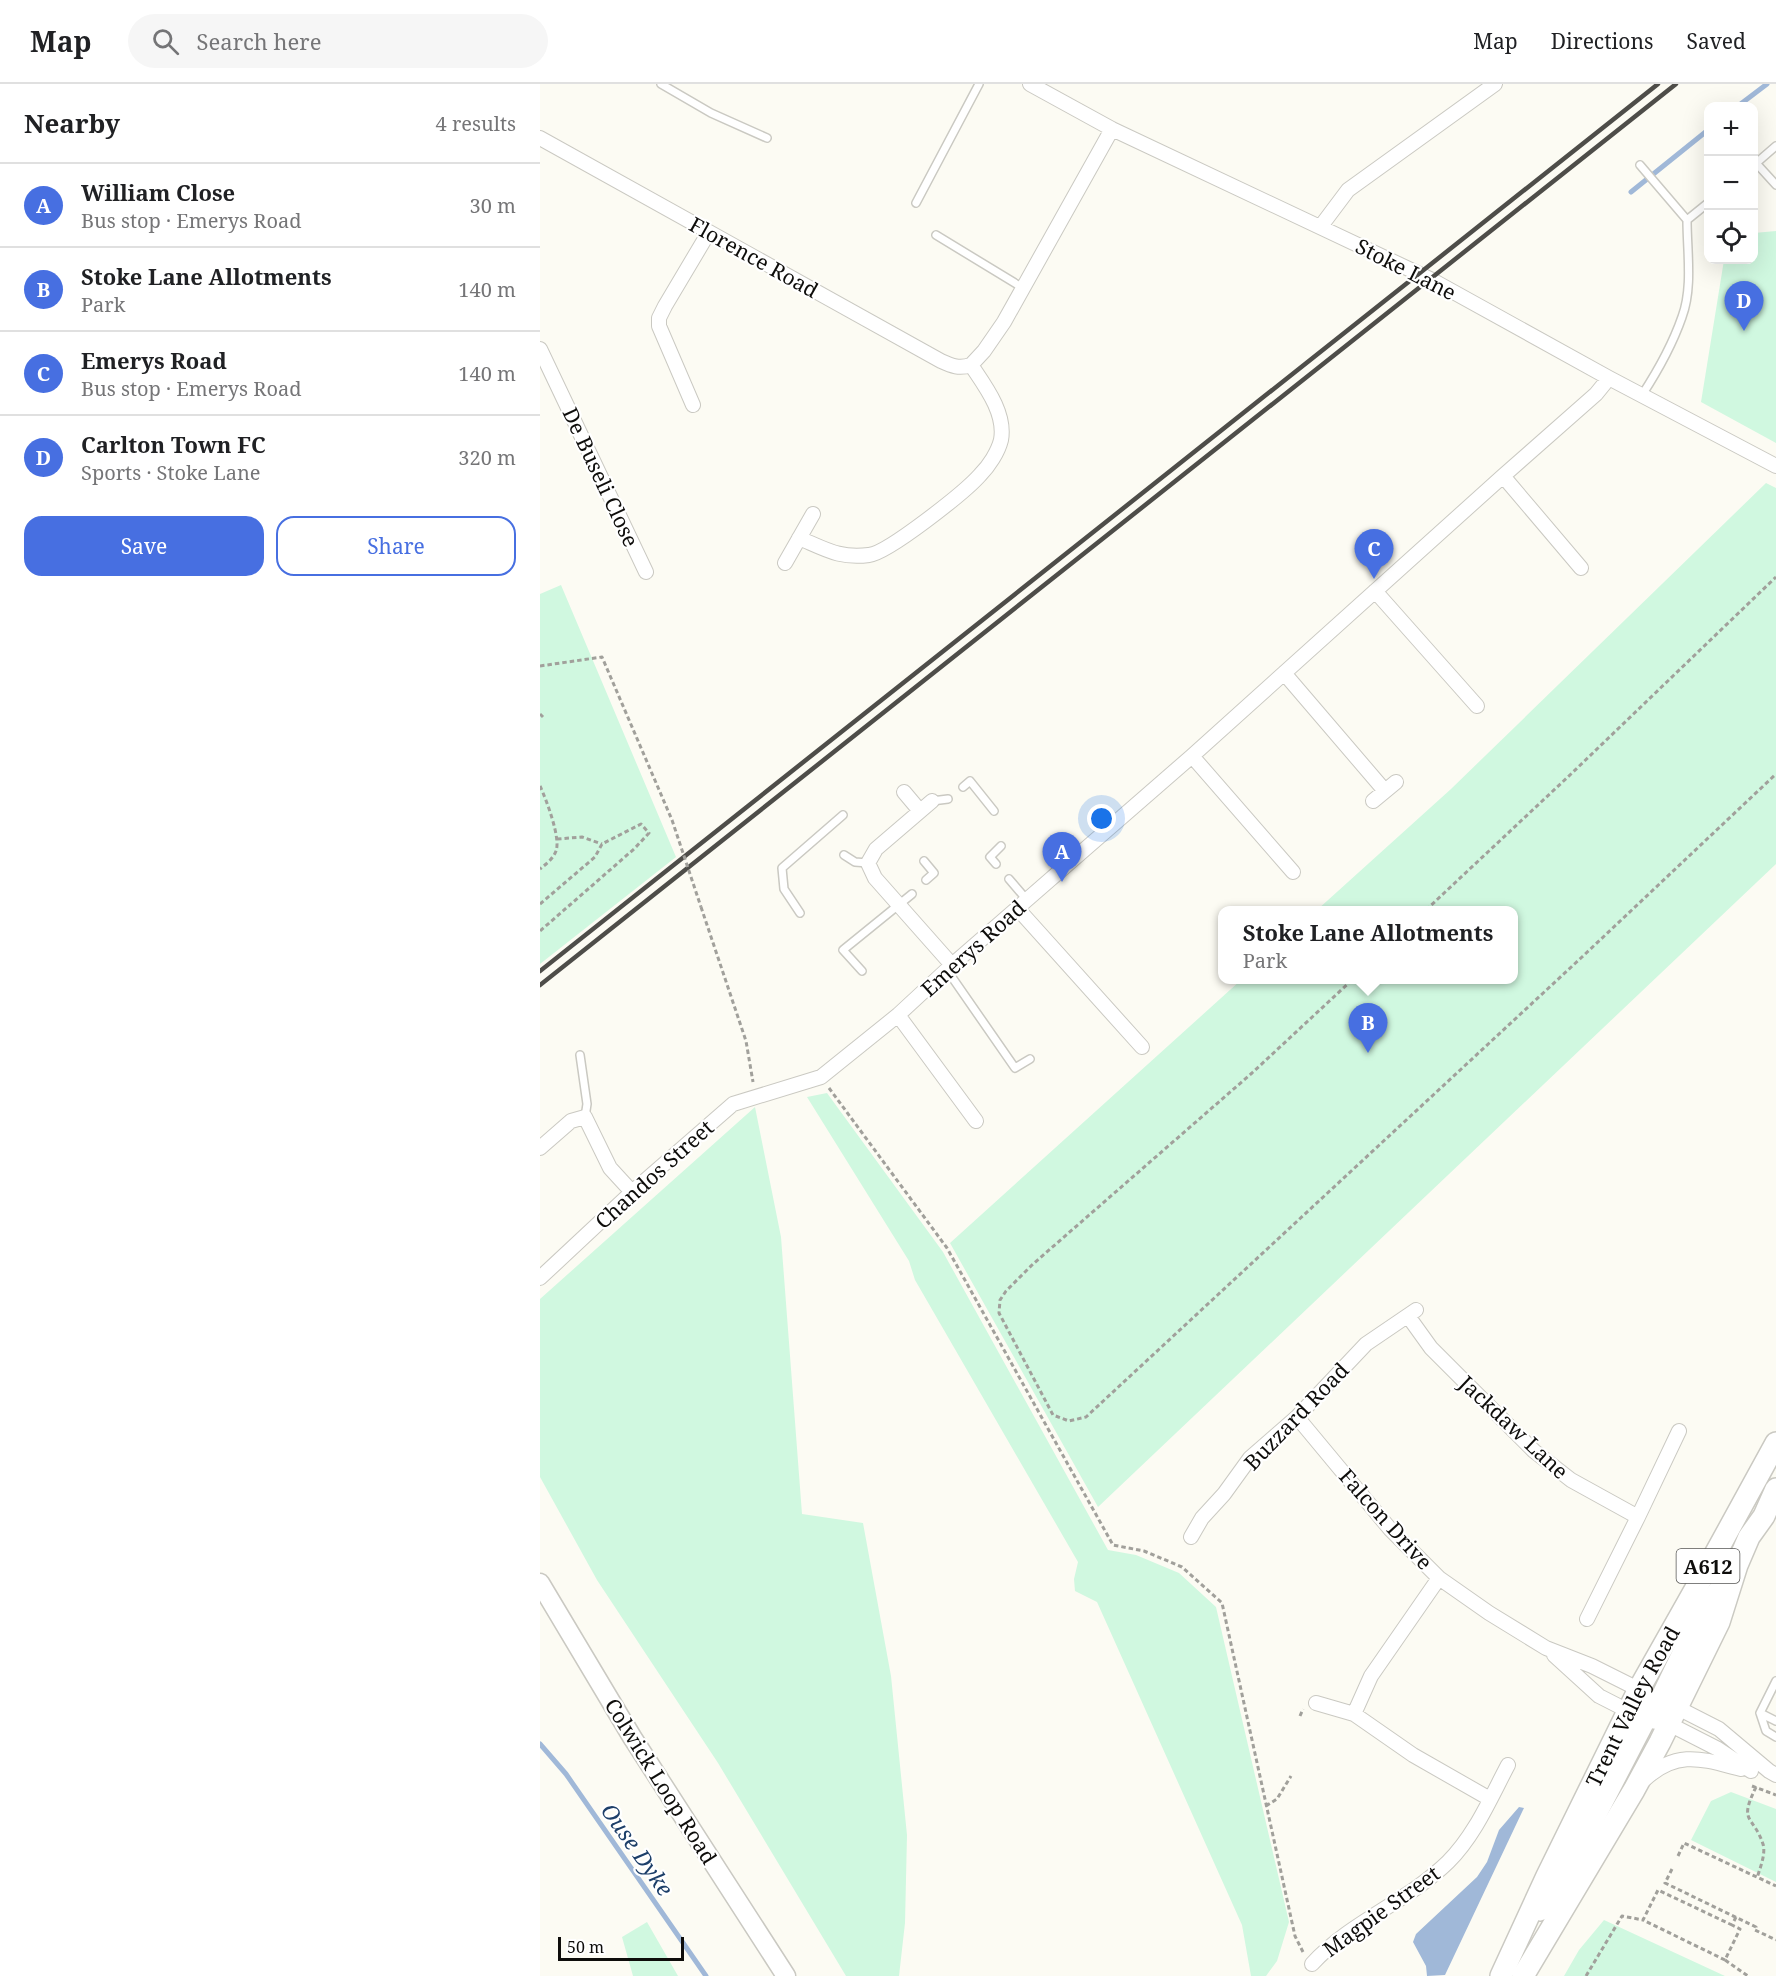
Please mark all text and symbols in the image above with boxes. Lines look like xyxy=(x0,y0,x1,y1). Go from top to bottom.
search box xyxy=(128,14,548,68)
text: Map xyxy=(30,22,92,60)
icon: search xyxy=(149,25,182,58)
text: Search here xyxy=(197,26,321,56)
text: Map xyxy=(1473,27,1518,55)
text: Directions xyxy=(1551,27,1653,55)
text: Saved xyxy=(1686,27,1746,55)
map controls xyxy=(1704,102,1758,264)
button: + xyxy=(1704,102,1758,156)
text: Nearby xyxy=(24,105,120,141)
text: 4 results xyxy=(436,110,516,137)
button: − xyxy=(1704,156,1758,210)
text: William Close xyxy=(81,177,235,207)
text: A xyxy=(36,192,51,219)
text: 30 m xyxy=(470,192,516,219)
text: Bus stop · Emerys Road xyxy=(81,207,301,234)
street label: Florence Road xyxy=(685,210,824,304)
button: locate xyxy=(1704,210,1758,264)
street label: Stoke Lane xyxy=(1351,232,1461,306)
text: Stoke Lane Allotments xyxy=(81,261,332,291)
text: B xyxy=(37,276,50,303)
text: 140 m xyxy=(458,276,516,303)
pin: D xyxy=(1724,282,1764,331)
text: Park xyxy=(81,291,125,318)
text: Emerys Road xyxy=(81,345,227,375)
text: C xyxy=(37,360,50,387)
text: 140 m xyxy=(458,360,516,387)
text: Bus stop · Emerys Road xyxy=(81,375,301,402)
street label: De Buseli Close xyxy=(556,403,646,551)
text: Carlton Town FC xyxy=(81,429,266,459)
text: D xyxy=(36,444,51,471)
text: 320 m xyxy=(458,444,516,471)
text: Sports · Stoke Lane xyxy=(81,459,261,486)
button: Save xyxy=(24,516,264,576)
button: Share xyxy=(276,516,516,576)
pin: C xyxy=(1354,530,1394,579)
your location xyxy=(1087,804,1116,833)
pin: A xyxy=(1042,832,1082,882)
street label: Emerys Road xyxy=(915,894,1031,1002)
popup xyxy=(1218,906,1518,984)
text: Stoke Lane Allotments xyxy=(1243,917,1493,947)
text: Park xyxy=(1243,947,1287,974)
pin: B xyxy=(1348,1004,1388,1053)
street label: Chandos Street xyxy=(589,1113,719,1235)
street label: Buzzard Road xyxy=(1238,1356,1354,1476)
street label: Jackdaw Lane xyxy=(1453,1369,1575,1485)
street label: Falcon Drive xyxy=(1333,1463,1439,1575)
road number: A612 xyxy=(1676,1549,1740,1583)
street label: Trent Valley Road xyxy=(1579,1621,1686,1791)
street label: Colwick Loop Road xyxy=(599,1693,723,1869)
water label: Ouse Dyke xyxy=(595,1797,681,1901)
street label: Magpie Street xyxy=(1317,1859,1445,1963)
scale bar xyxy=(558,1934,684,1962)
text: 50 m xyxy=(567,1936,604,1958)

